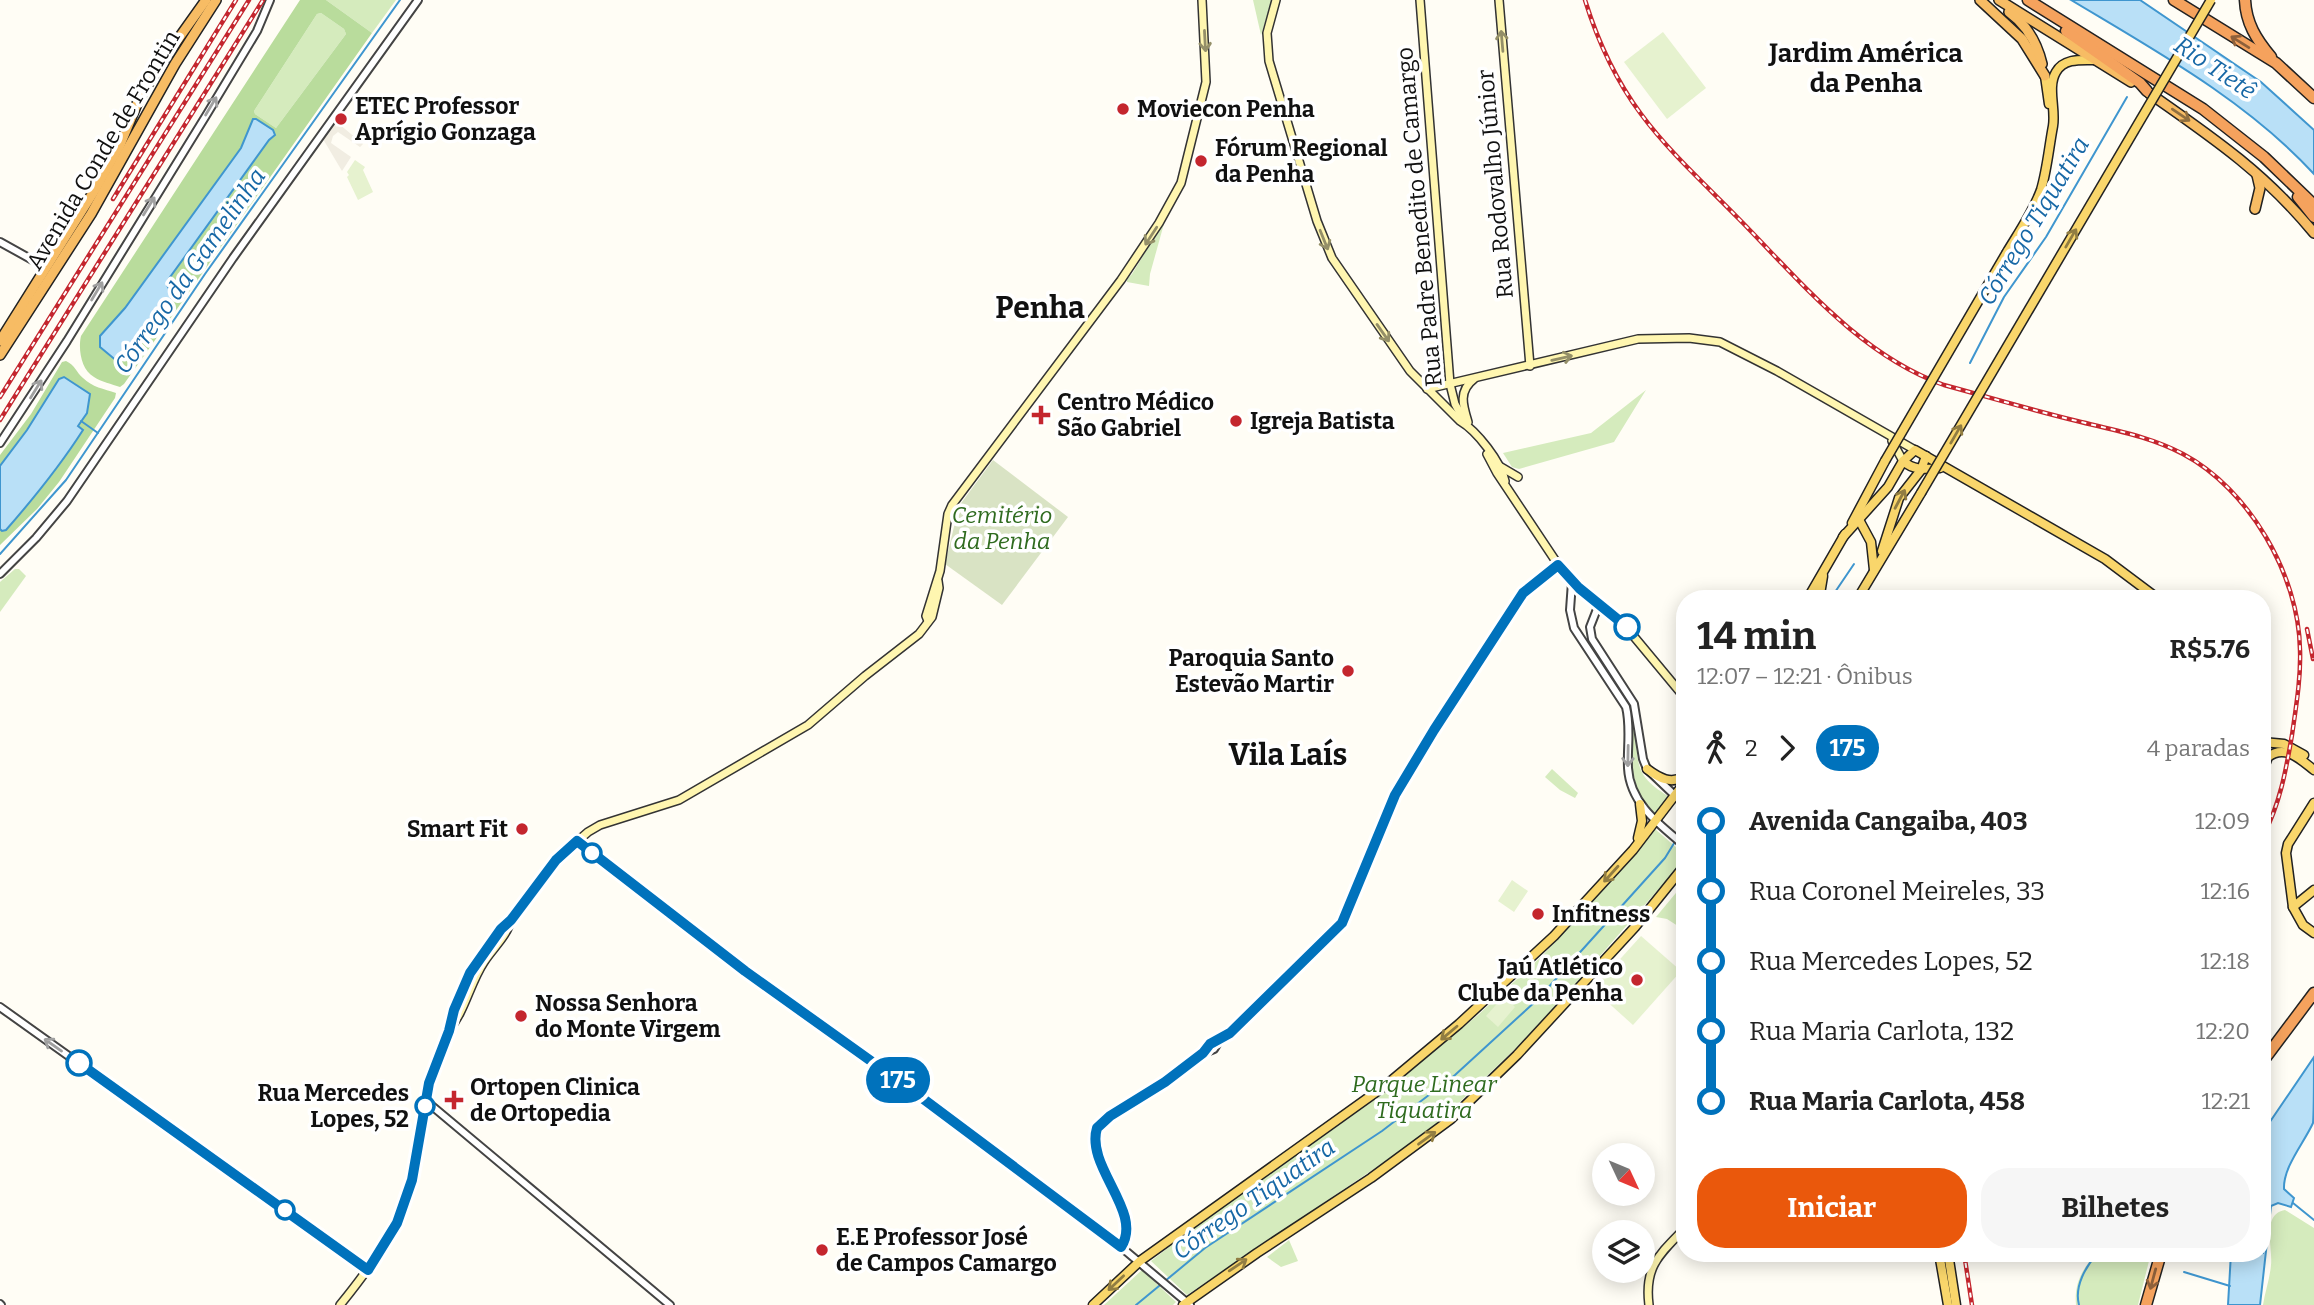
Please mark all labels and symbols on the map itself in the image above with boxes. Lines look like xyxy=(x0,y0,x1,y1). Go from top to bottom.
street label: Avenida Conde de Frontin xyxy=(20,25,186,275)
one-way arrow xyxy=(1198,29,1211,52)
one-way arrow xyxy=(1495,30,1508,53)
water label: Rio Tietê xyxy=(2169,31,2261,105)
one-way arrow xyxy=(2231,34,2251,48)
district label: Jardim América da Penha xyxy=(1767,38,1963,99)
street label: Rua Padre Benedito de Camargo xyxy=(1390,46,1448,388)
street label: Rua Rodovalho Júnior xyxy=(1471,68,1519,300)
place label: ETEC Professor Aprígio Gonzaga xyxy=(355,92,536,146)
place label: Moviecon Penha xyxy=(1137,95,1315,123)
one-way arrow xyxy=(205,97,219,117)
marker: Moviecon Penha xyxy=(1115,101,1131,117)
one-way arrow xyxy=(2171,108,2190,122)
marker: ETEC Professor Aprígio Gonzaga xyxy=(333,111,349,127)
water label: Córrego Tiquatira xyxy=(1973,132,2095,310)
place label: Fórum Regional da Penha xyxy=(1215,134,1388,188)
marker: Fórum Regional da Penha xyxy=(1193,153,1209,169)
water label: Córrego da Gamelinha xyxy=(109,163,271,379)
one-way arrow xyxy=(142,196,156,216)
one-way arrow xyxy=(1143,226,1158,245)
one-way arrow xyxy=(1319,228,1332,250)
one-way arrow xyxy=(2065,228,2079,248)
one-way arrow xyxy=(90,282,104,302)
district label: Penha xyxy=(995,290,1085,326)
one-way arrow xyxy=(1376,323,1390,342)
one-way arrow xyxy=(1550,351,1573,365)
one-way arrow xyxy=(29,380,44,399)
place label: Centro Médico São Gabriel xyxy=(1057,388,1214,442)
marker: Centro Médico São Gabriel xyxy=(1031,405,1051,425)
place label: Igreja Batista xyxy=(1250,407,1395,435)
marker: Igreja Batista xyxy=(1228,413,1244,429)
one-way arrow xyxy=(1950,424,1963,445)
one-way arrow xyxy=(1894,489,1907,510)
park label: Cemitério da Penha xyxy=(952,501,1052,555)
unlabelled marker xyxy=(1614,614,1640,640)
place label: Paroquia Santo Estevão Martir xyxy=(1168,644,1334,698)
marker: Paroquia Santo Estevão Martir xyxy=(1340,663,1356,679)
district label: Vila Laís xyxy=(1229,737,1347,773)
one-way arrow xyxy=(1621,744,1635,767)
place label: Smart Fit xyxy=(407,815,508,843)
marker: Smart Fit xyxy=(514,821,530,837)
unlabelled marker xyxy=(582,843,602,863)
one-way arrow xyxy=(1603,865,1620,882)
place label: Infitness xyxy=(1552,900,1650,928)
marker: Infitness xyxy=(1530,906,1546,922)
place label: Jaú Atlético Clube da Penha xyxy=(1457,953,1623,1007)
marker: Jaú Atlético Clube da Penha xyxy=(1629,972,1645,988)
place label: Nossa Senhora do Monte Virgem xyxy=(535,989,720,1043)
marker: Nossa Senhora do Monte Virgem xyxy=(513,1008,529,1024)
one-way arrow xyxy=(1440,1024,1458,1040)
one-way arrow xyxy=(44,1038,63,1052)
unlabelled marker xyxy=(66,1050,92,1076)
line badge: 175 xyxy=(858,1057,938,1103)
park label: Parque Linear Tiquatira xyxy=(1351,1070,1498,1124)
place label: Ortopen Clinica de Ortopedia xyxy=(470,1073,640,1127)
place label: Rua Mercedes Lopes, 52 xyxy=(257,1079,409,1133)
marker: Ortopen Clinica de Ortopedia xyxy=(444,1090,464,1110)
marker: Rua Mercedes Lopes, 52 xyxy=(415,1096,435,1116)
one-way arrow xyxy=(1417,1131,1436,1146)
water label: Córrego Tiquatira xyxy=(1168,1133,1340,1265)
north arrow xyxy=(1592,1143,1656,1206)
unlabelled marker xyxy=(275,1200,295,1220)
place label: E.E Professor José de Campos Camargo xyxy=(836,1223,1057,1277)
marker: E.E Professor José de Campos Camargo xyxy=(814,1242,830,1258)
one-way arrow xyxy=(1228,1258,1247,1272)
one-way arrow xyxy=(2146,1267,2159,1290)
one-way arrow xyxy=(1108,1275,1125,1292)

